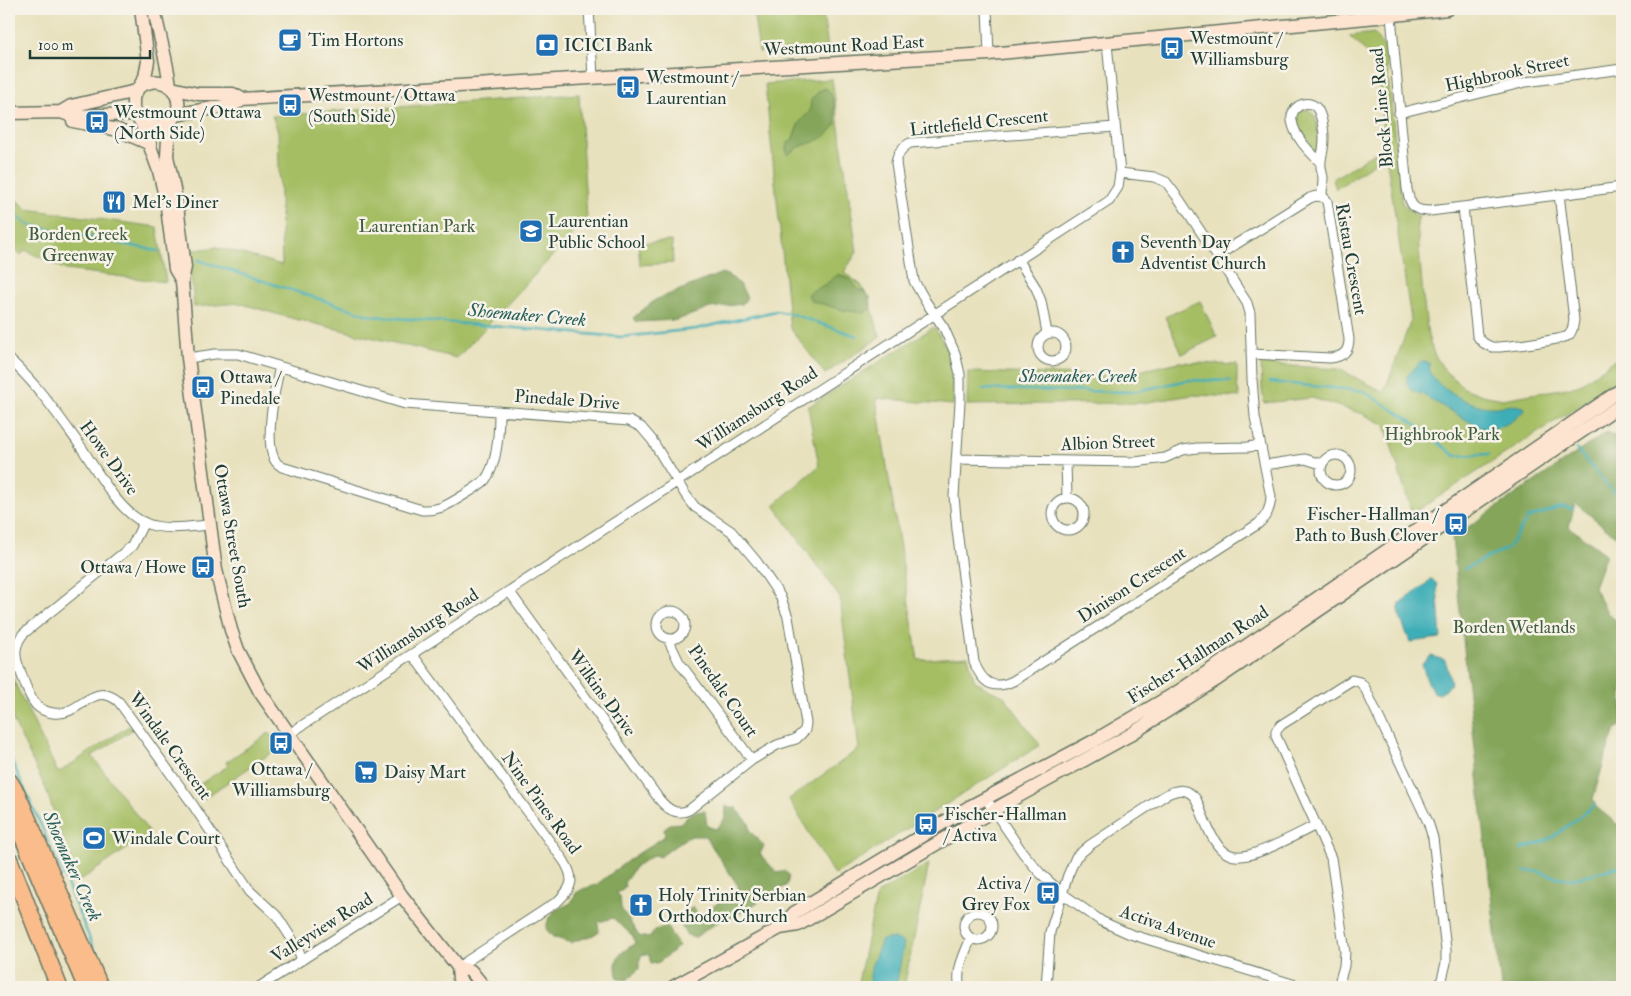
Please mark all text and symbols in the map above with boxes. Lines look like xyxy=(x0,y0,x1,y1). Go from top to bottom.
cafe icon: Tim Hortons xyxy=(277,27,303,53)
place label: Westmount / Williamsburg xyxy=(1189,27,1289,71)
scale bar xyxy=(30,28,150,60)
place label: Tim Hortons xyxy=(308,29,403,52)
street label: Westmount Road East xyxy=(762,30,925,62)
bank icon: ICICI Bank xyxy=(534,32,560,58)
place label: ICICI Bank xyxy=(564,34,653,57)
bus stop icon: Westmount / Williamsburg xyxy=(1159,35,1185,61)
text: 100 m xyxy=(38,36,74,55)
street label: Block Line Road xyxy=(1365,47,1399,169)
street label: Highbrook Street xyxy=(1443,49,1571,97)
place label: Westmount / Laurentian xyxy=(645,66,740,110)
bus stop icon: Westmount / Laurentian xyxy=(615,74,641,100)
place label: Westmount / Ottawa (South Side) xyxy=(307,84,456,128)
bus stop icon: Westmount / Ottawa (South Side) xyxy=(277,92,303,118)
place label: Westmount / Ottawa (North Side) xyxy=(113,101,262,145)
street label: Littlefield Crescent xyxy=(909,104,1050,142)
bus stop icon: Westmount / Ottawa (North Side) xyxy=(84,109,110,135)
restaurant icon: Mel's Diner xyxy=(101,189,127,215)
place label: Mel's Diner xyxy=(132,191,219,214)
street label: Ristau Crescent xyxy=(1330,201,1372,317)
place label: Laurentian Public School xyxy=(548,210,646,254)
park label: Laurentian Park xyxy=(359,215,476,238)
school or university icon: Laurentian Public School xyxy=(518,218,544,244)
park label: Borden Creek Greenway xyxy=(28,223,128,267)
place label: Seventh Day Adventist Church xyxy=(1139,231,1267,275)
church icon: Seventh Day Adventist Church xyxy=(1110,239,1136,265)
water label: Shoemaker Creek xyxy=(466,298,587,332)
street label: Williamsburg Road xyxy=(691,361,822,457)
water label: Shoemaker Creek xyxy=(1018,364,1137,388)
place label: Ottawa / Pinedale xyxy=(220,366,283,410)
bus stop icon: Ottawa / Pinedale xyxy=(190,374,216,400)
street label: Pinedale Drive xyxy=(514,385,621,415)
street label: Howe Drive xyxy=(74,416,144,500)
park label: Highbrook Park xyxy=(1384,423,1500,446)
street label: Albion Street xyxy=(1059,430,1156,456)
street label: Ottawa Street South xyxy=(208,462,256,611)
place label: Fischer-Hallman / Path to Bush Clover xyxy=(1295,503,1440,547)
bus stop icon: Fischer-Hallman / Path to Bush Clover xyxy=(1443,511,1469,537)
street label: Dinison Crescent xyxy=(1073,541,1191,629)
bus stop icon: Ottawa / Howe xyxy=(190,554,216,580)
place label: Ottawa / Howe xyxy=(80,556,186,579)
street label: Williamsburg Road xyxy=(352,583,483,679)
street label: Fischer-Hallman Road xyxy=(1123,601,1273,709)
park label: Borden Wetlands xyxy=(1453,616,1575,639)
street label: Pinedale Court xyxy=(683,640,763,742)
street label: Wilkins Drive xyxy=(562,644,641,741)
street label: Windale Crescent xyxy=(123,687,217,805)
bus stop icon: Ottawa / Williamsburg xyxy=(268,730,294,756)
street label: Nine Pines Road xyxy=(496,747,586,859)
place label: Ottawa / Williamsburg xyxy=(231,758,331,802)
supermarket icon: Daisy Mart xyxy=(353,759,379,785)
place label: Daisy Mart xyxy=(384,761,466,784)
place label: Fischer-Hallman / Activa xyxy=(942,803,1067,847)
water label: Shoemaker Creek xyxy=(37,806,107,925)
bus stop icon: Fischer-Hallman / Activa xyxy=(913,811,939,837)
sports icon: Windale Court xyxy=(81,825,107,851)
place label: Windale Court xyxy=(111,827,220,850)
place label: Activa / Grey Fox xyxy=(962,872,1032,916)
bus stop icon: Activa / Grey Fox xyxy=(1035,880,1061,906)
place label: Holy Trinity Serbian Orthodox Church xyxy=(658,884,806,928)
street label: Valleyview Road xyxy=(267,888,377,968)
church icon: Holy Trinity Serbian Orthodox Church xyxy=(628,892,654,918)
street label: Activa Avenue xyxy=(1116,899,1220,954)

